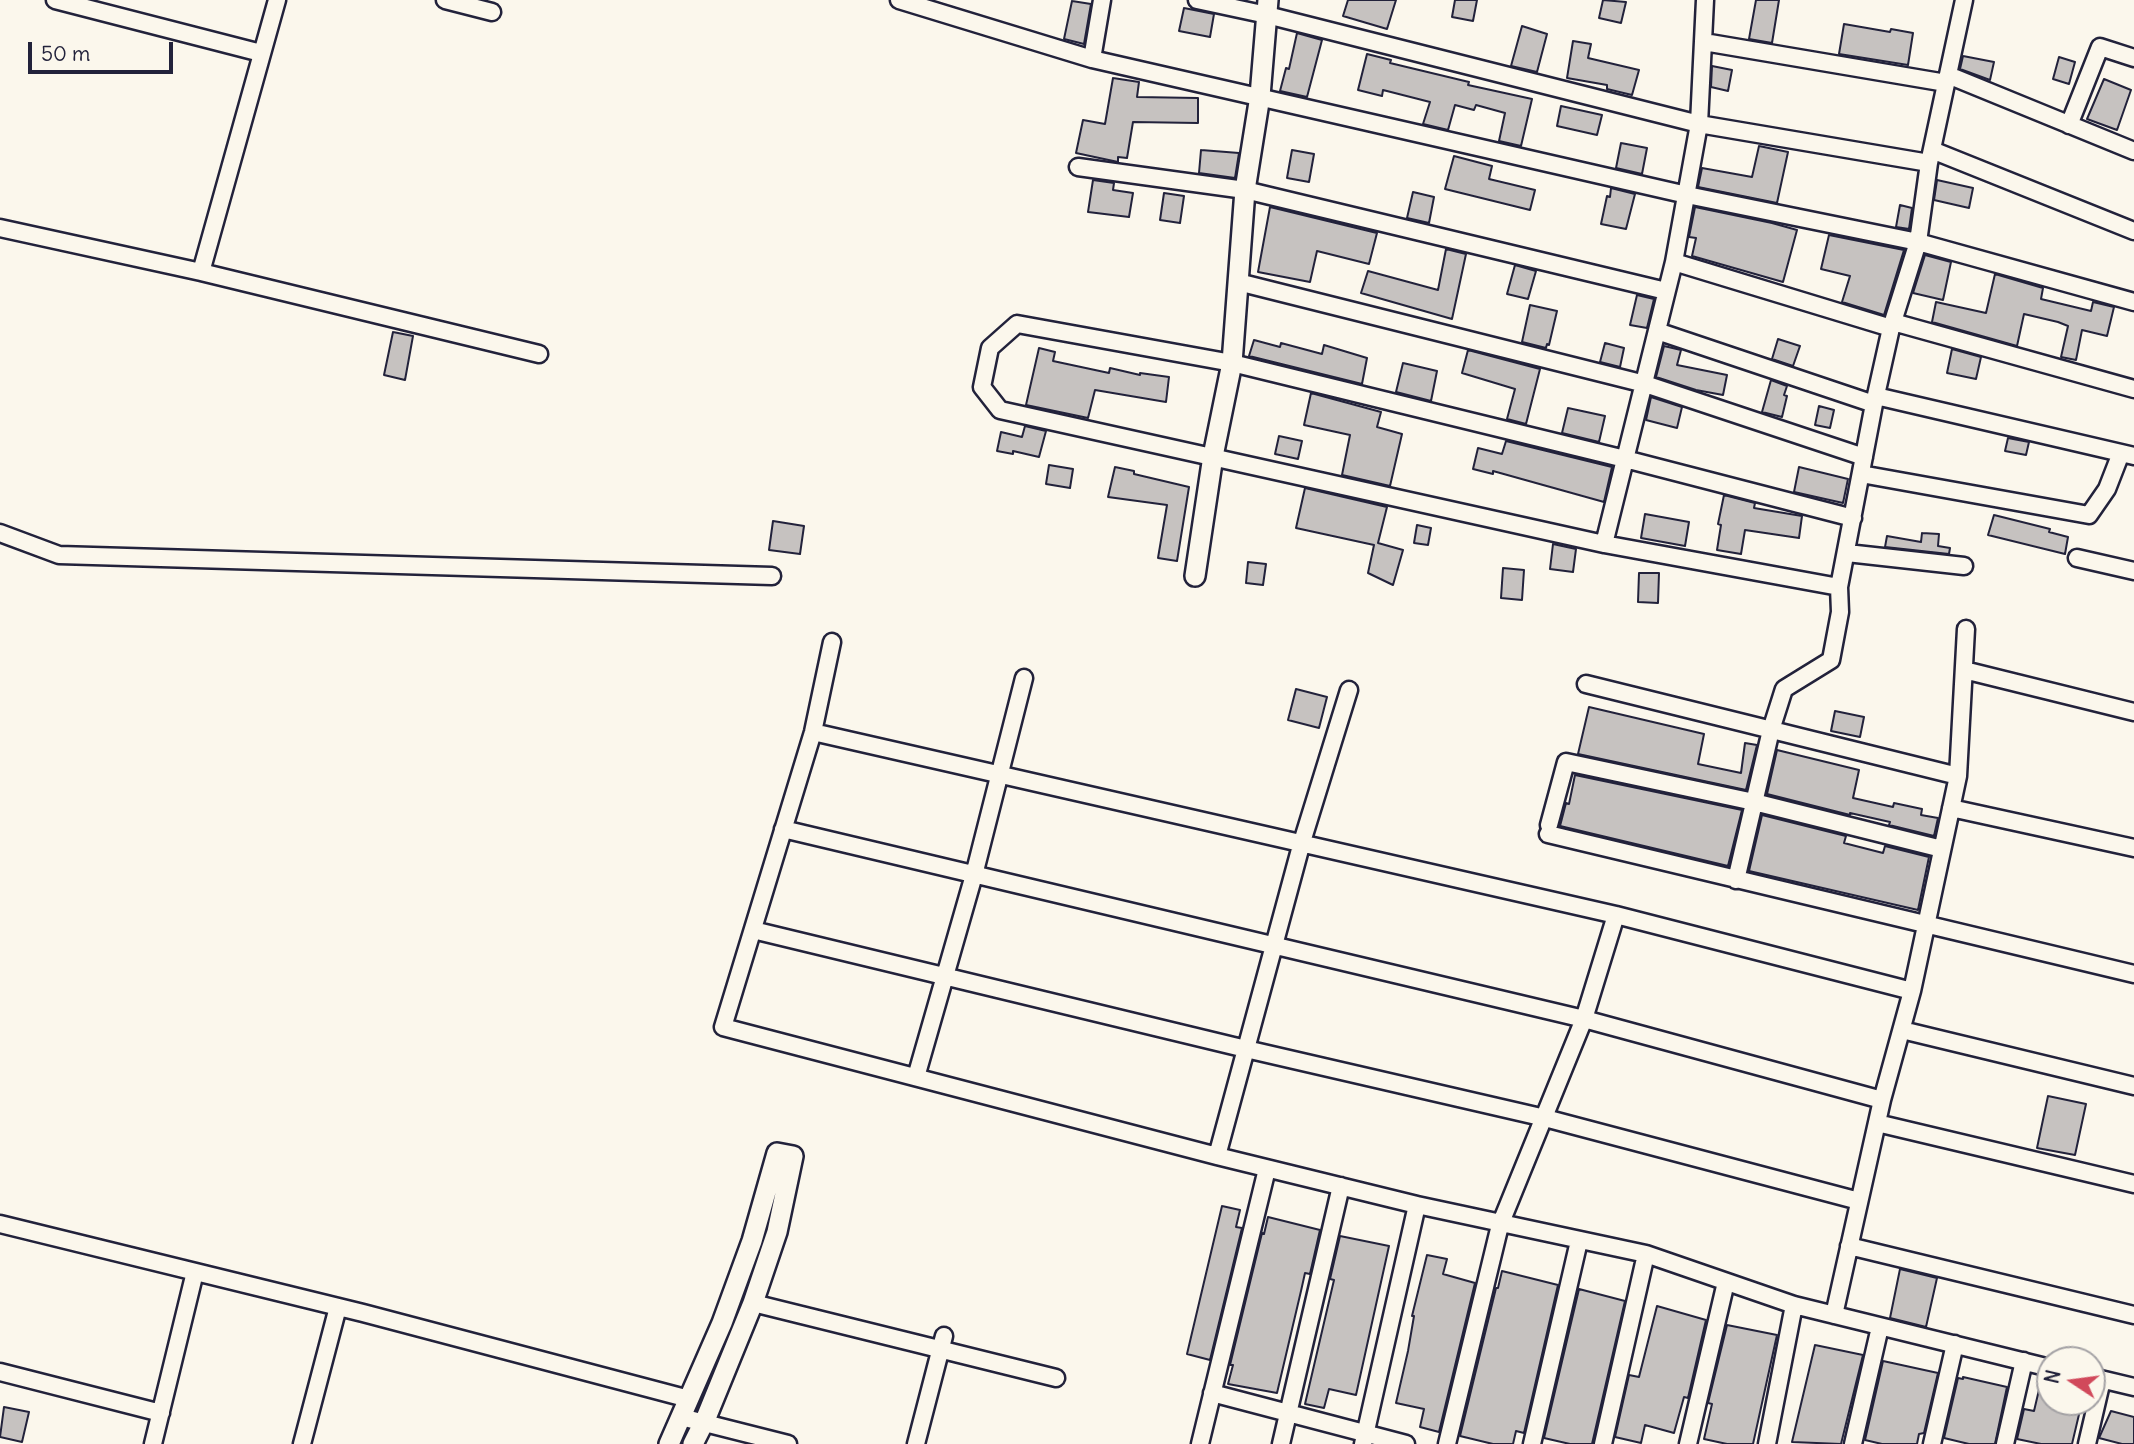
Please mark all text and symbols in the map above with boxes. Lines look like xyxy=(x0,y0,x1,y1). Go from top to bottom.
scale bar xyxy=(32,28,177,72)
text: 50 m xyxy=(41,40,90,67)
north arrow xyxy=(2036,1346,2106,1416)
text: N xyxy=(2039,1368,2066,1386)

